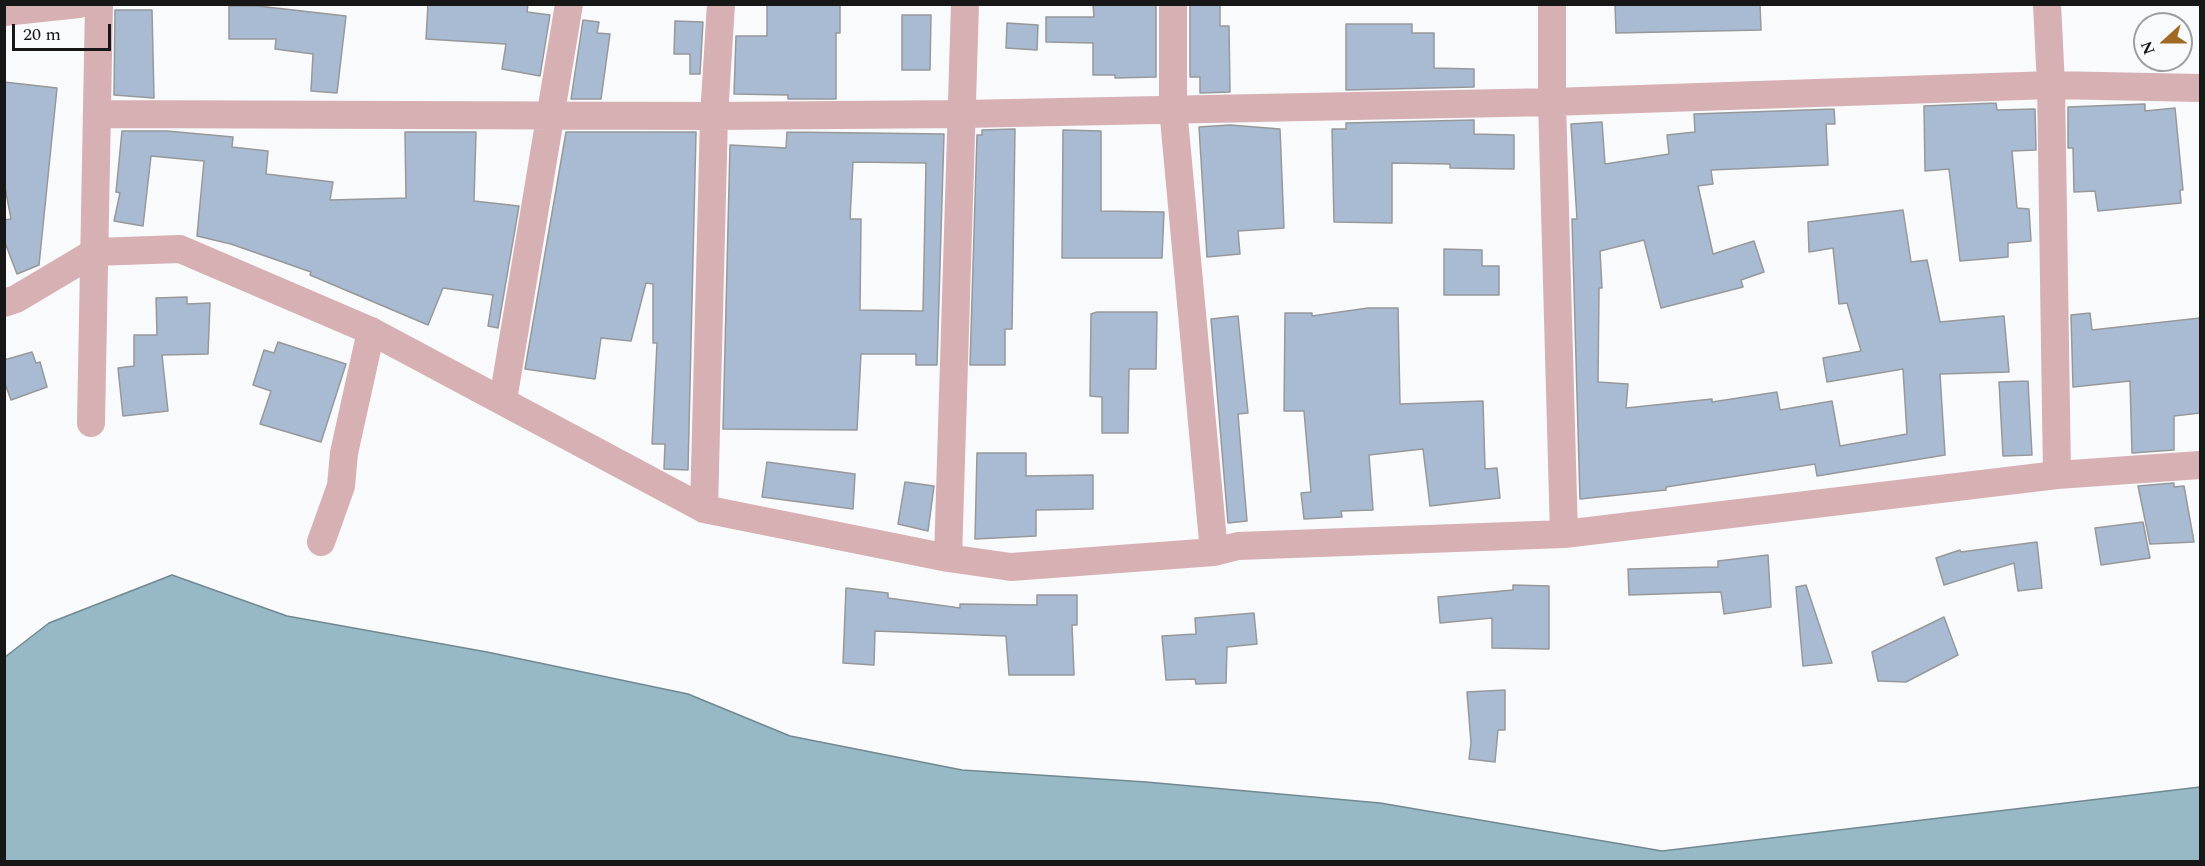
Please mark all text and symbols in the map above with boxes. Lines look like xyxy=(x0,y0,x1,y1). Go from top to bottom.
scale bar xyxy=(15,12,114,50)
north arrow xyxy=(2133,12,2193,72)
text: 20 m xyxy=(23,21,61,48)
text: N xyxy=(2135,37,2162,58)

